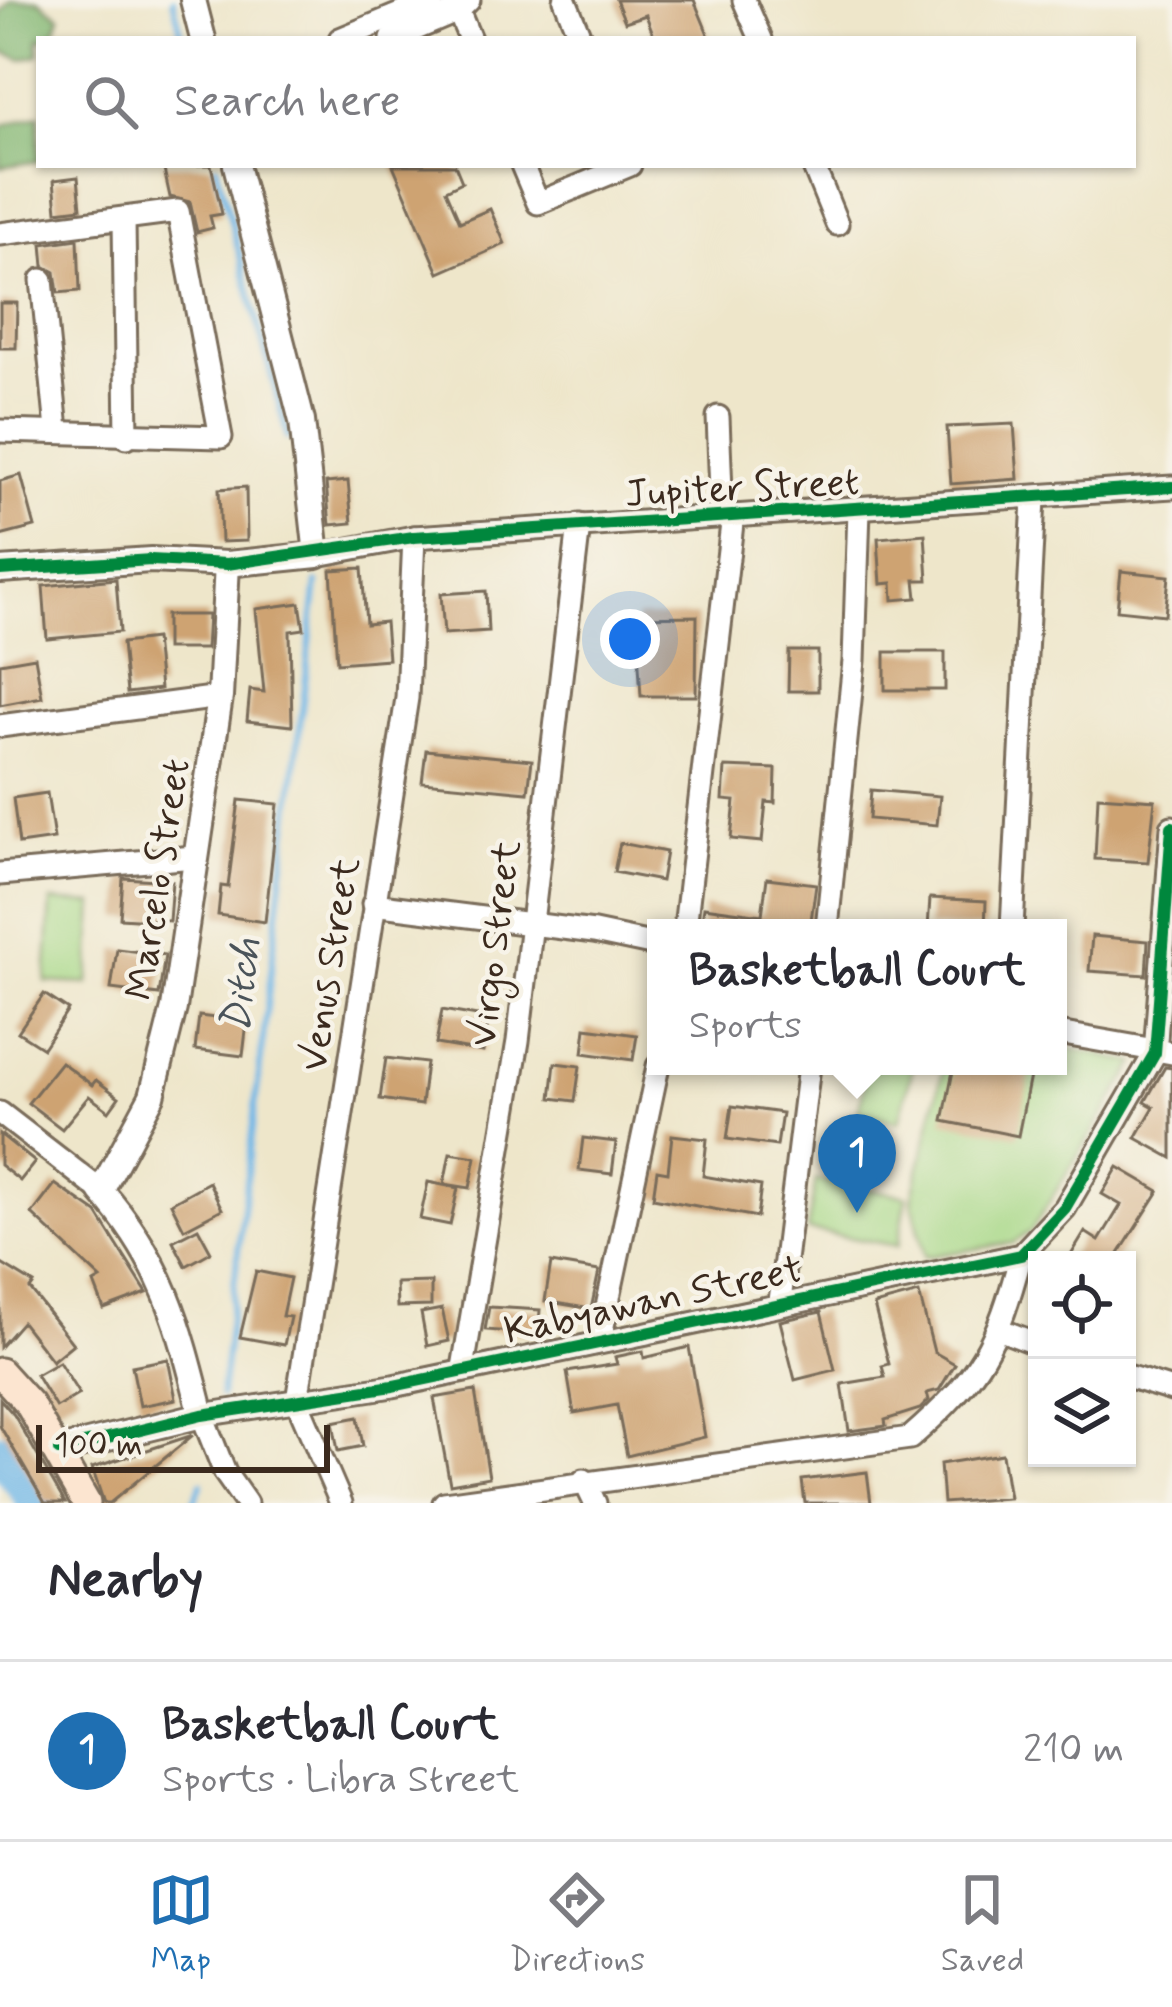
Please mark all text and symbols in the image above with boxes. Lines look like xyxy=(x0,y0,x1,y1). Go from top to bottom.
search box xyxy=(36,36,1136,168)
icon: search xyxy=(78,69,144,135)
text: Search here xyxy=(174,73,401,132)
street label: Jupiter Street xyxy=(624,458,861,521)
your location xyxy=(600,609,660,669)
street label: Marcelo Street xyxy=(115,755,204,1004)
street label: Virgo Street xyxy=(459,837,537,1050)
street label: Venus Street xyxy=(289,854,374,1075)
popup xyxy=(647,919,1067,1075)
water label: Ditch xyxy=(209,935,276,1036)
text: Basketball Court xyxy=(689,942,1025,1001)
text: Sports xyxy=(689,1001,802,1052)
pin: 1 xyxy=(818,1114,896,1213)
street label: Kabyawan Street xyxy=(500,1245,808,1358)
map controls xyxy=(1028,1251,1136,1467)
button: locate xyxy=(1028,1251,1136,1359)
button: layers xyxy=(1028,1359,1136,1467)
scale bar xyxy=(36,1419,330,1472)
text: 100 m xyxy=(54,1424,143,1468)
text: Nearby xyxy=(48,1548,203,1614)
text: Basketball Court xyxy=(162,1696,499,1755)
text: 1 xyxy=(78,1725,96,1776)
text: 210 m xyxy=(1023,1725,1124,1776)
text: Sports · Libra Street xyxy=(162,1755,519,1806)
tab: Map xyxy=(148,1867,214,1983)
tab: Directions xyxy=(509,1867,645,1983)
tab: Saved xyxy=(941,1867,1024,1983)

